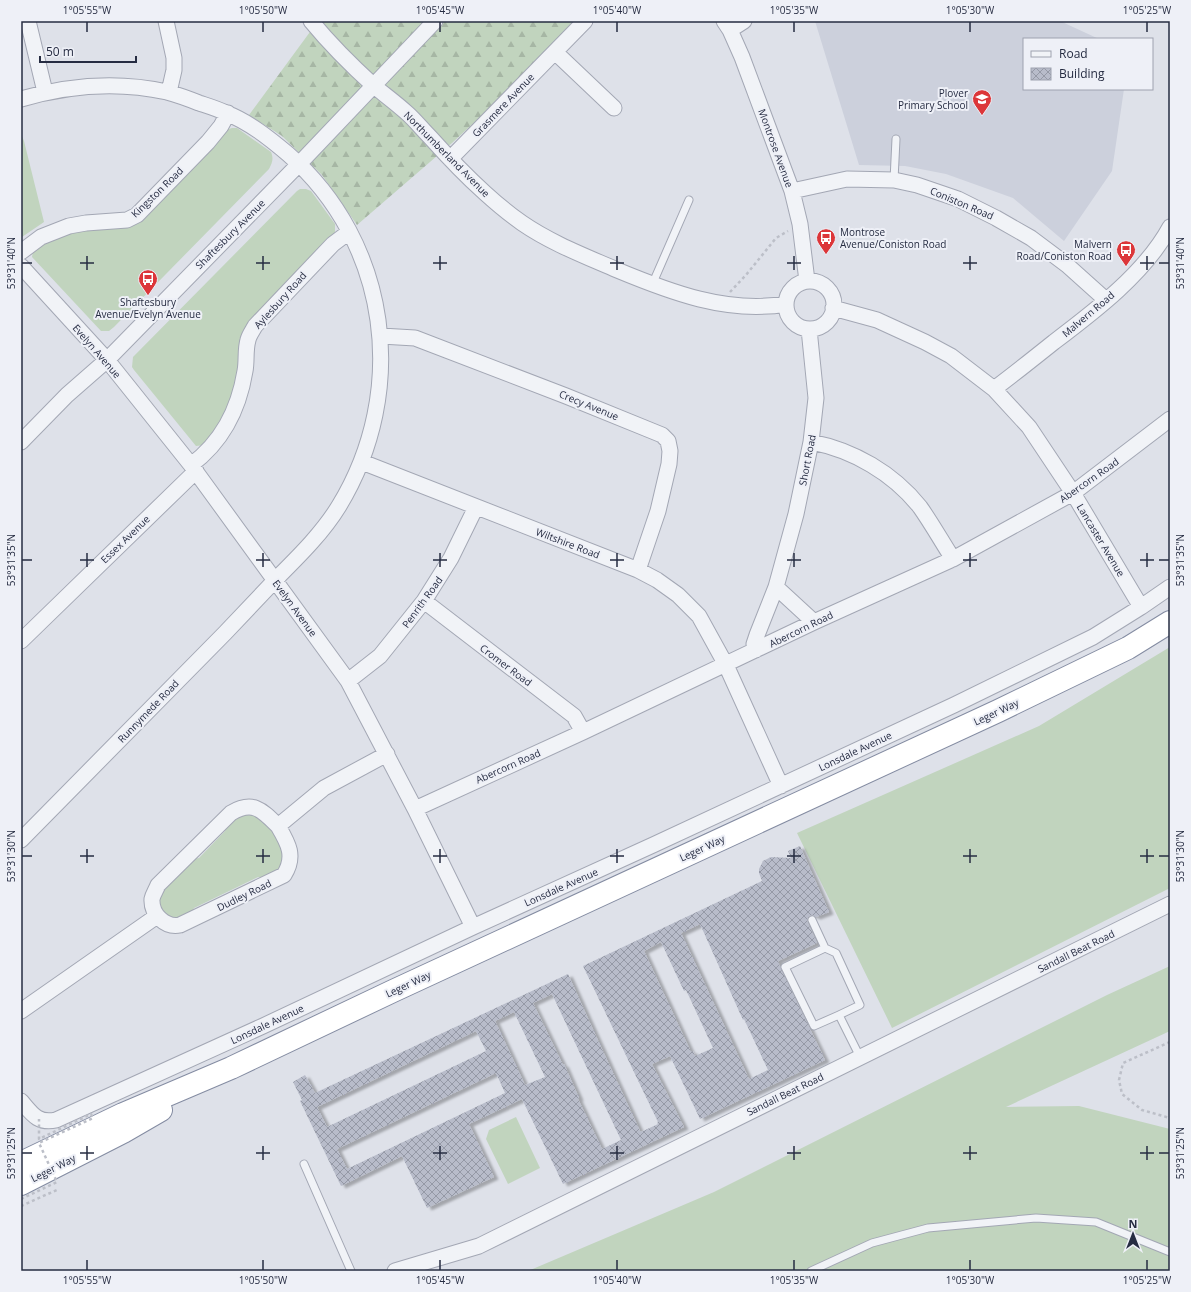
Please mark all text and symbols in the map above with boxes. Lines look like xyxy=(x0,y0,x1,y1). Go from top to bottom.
text: 1°05'55"W xyxy=(63,3,112,17)
text: 1°05'50"W xyxy=(239,3,288,17)
text: 1°05'45"W xyxy=(416,3,465,17)
text: 1°05'40"W xyxy=(593,3,642,17)
text: 1°05'35"W xyxy=(770,3,819,17)
text: 1°05'30"W xyxy=(946,3,995,17)
text: 1°05'25"W xyxy=(1123,3,1172,17)
scale bar xyxy=(40,38,136,64)
legend xyxy=(1023,38,1153,90)
text: 50 m xyxy=(46,43,74,60)
text: Road xyxy=(1059,45,1088,62)
text: Building xyxy=(1059,65,1105,82)
street label: Grasmere Avenue xyxy=(469,70,537,140)
place label: Plover Primary School xyxy=(898,86,968,112)
school or university icon: Plover Primary School xyxy=(971,88,993,116)
street label: Montrose Avenue xyxy=(755,107,797,190)
street label: Northumberland Avenue xyxy=(401,108,493,200)
street label: Kingston Road xyxy=(128,164,186,220)
street label: Coniston Road xyxy=(928,183,996,223)
street label: Shaftesbury Avenue xyxy=(192,196,268,272)
place label: Montrose Avenue/Coniston Road xyxy=(840,225,946,251)
bus stop icon: Montrose Avenue/Coniston Road xyxy=(815,227,837,255)
text: 53°31'40"N xyxy=(4,237,18,289)
place label: Malvern Road/Coniston Road xyxy=(1017,237,1112,263)
text: 53°31'40"N xyxy=(1173,237,1187,289)
bus stop icon: Malvern Road/Coniston Road xyxy=(1115,239,1137,267)
bus stop icon: Shaftesbury Avenue/Evelyn Avenue xyxy=(137,268,159,296)
street label: Aylesbury Road xyxy=(251,269,309,331)
street label: Malvern Road xyxy=(1059,288,1117,340)
place label: Shaftesbury Avenue/Evelyn Avenue xyxy=(95,295,201,321)
street label: Evelyn Avenue xyxy=(70,321,125,381)
street label: Crecy Avenue xyxy=(557,387,621,423)
street label: Short Road xyxy=(795,433,819,487)
street label: Abercorn Road xyxy=(1056,454,1122,506)
street label: Lancaster Avenue xyxy=(1074,501,1128,579)
street label: Essex Avenue xyxy=(97,512,153,566)
street label: Wiltshire Road xyxy=(534,524,602,562)
text: 53°31'35"N xyxy=(4,534,18,586)
text: 53°31'35"N xyxy=(1173,534,1187,586)
street label: Penrith Road xyxy=(399,573,445,631)
street label: Evelyn Avenue xyxy=(270,577,321,640)
street label: Abercorn Road xyxy=(767,607,835,651)
street label: Cromer Road xyxy=(477,641,535,689)
street label: Runnymede Road xyxy=(114,676,182,746)
street label: Leger Way xyxy=(971,695,1022,729)
street label: Lonsdale Avenue xyxy=(816,728,894,774)
street label: Abercorn Road xyxy=(473,745,543,787)
text: 53°31'30"N xyxy=(4,830,18,882)
text: 53°31'30"N xyxy=(1173,830,1187,882)
street label: Leger Way xyxy=(677,831,728,865)
street label: Lonsdale Avenue xyxy=(522,864,600,910)
street label: Dudley Road xyxy=(214,876,274,914)
street label: Sandall Beat Road xyxy=(1035,926,1117,976)
street label: Leger Way xyxy=(383,967,434,1001)
street label: Lonsdale Avenue xyxy=(228,1001,306,1047)
street label: Sandall Beat Road xyxy=(744,1069,826,1119)
text: 53°31'25"N xyxy=(4,1127,18,1179)
text: 53°31'25"N xyxy=(1173,1127,1187,1179)
street label: Leger Way xyxy=(28,1150,79,1185)
north arrow xyxy=(1113,1214,1153,1254)
text: N xyxy=(1129,1216,1137,1231)
text: 1°05'55"W xyxy=(63,1273,112,1287)
text: 1°05'50"W xyxy=(239,1273,288,1287)
text: 1°05'45"W xyxy=(416,1273,465,1287)
text: 1°05'40"W xyxy=(593,1273,642,1287)
text: 1°05'35"W xyxy=(770,1273,819,1287)
text: 1°05'30"W xyxy=(946,1273,995,1287)
text: 1°05'25"W xyxy=(1123,1273,1172,1287)

